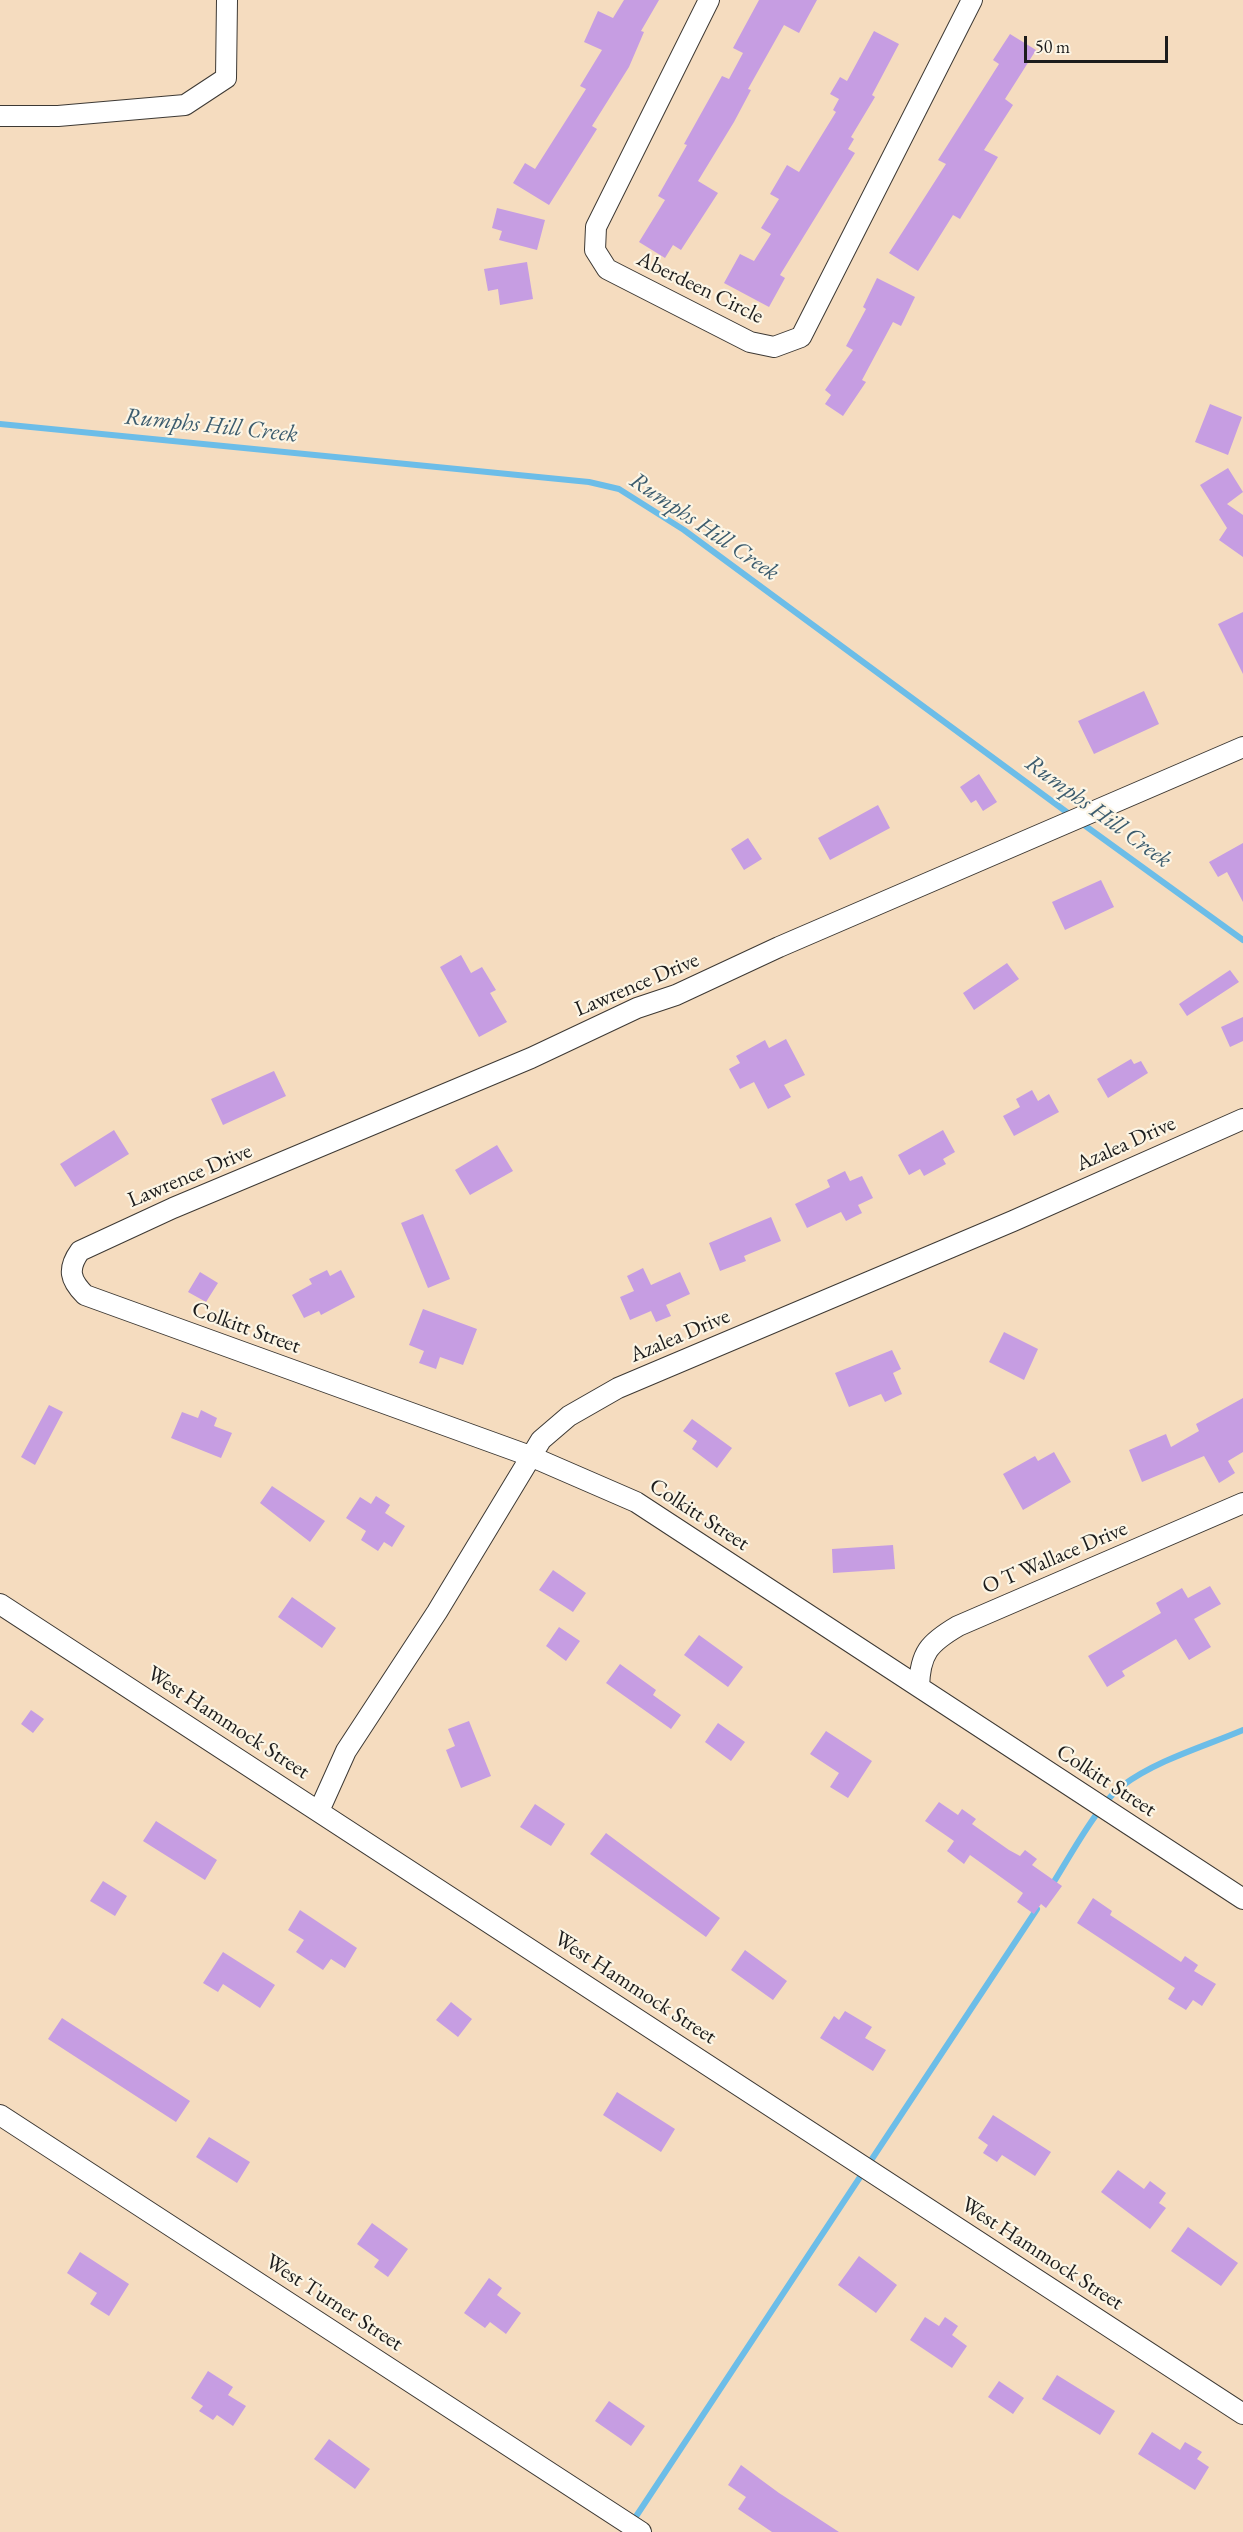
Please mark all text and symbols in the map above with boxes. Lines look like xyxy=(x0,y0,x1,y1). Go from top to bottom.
scale bar xyxy=(1027,24,1171,62)
text: 50 m xyxy=(1035,35,1070,58)
street label: Aberdeen Circle xyxy=(632,246,768,330)
water label: Rumphs Hill Creek xyxy=(123,403,299,449)
water label: Rumphs Hill Creek xyxy=(624,466,784,588)
water label: Rumphs Hill Creek xyxy=(1019,749,1177,875)
street label: Lawrence Drive xyxy=(571,947,703,1023)
street label: Azalea Drive xyxy=(1072,1110,1180,1178)
street label: Lawrence Drive xyxy=(124,1138,256,1214)
street label: Colkitt Street xyxy=(188,1296,304,1360)
street label: Azalea Drive xyxy=(626,1303,734,1369)
street label: Colkitt Street xyxy=(644,1473,754,1557)
street label: O T Wallace Drive xyxy=(979,1516,1131,1600)
street label: West Hammock Street xyxy=(142,1661,314,1785)
street label: Colkitt Street xyxy=(1051,1739,1161,1823)
street label: West Hammock Street xyxy=(549,1926,721,2050)
street label: West Hammock Street xyxy=(956,2192,1128,2316)
street label: West Turner Street xyxy=(260,2249,408,2357)

